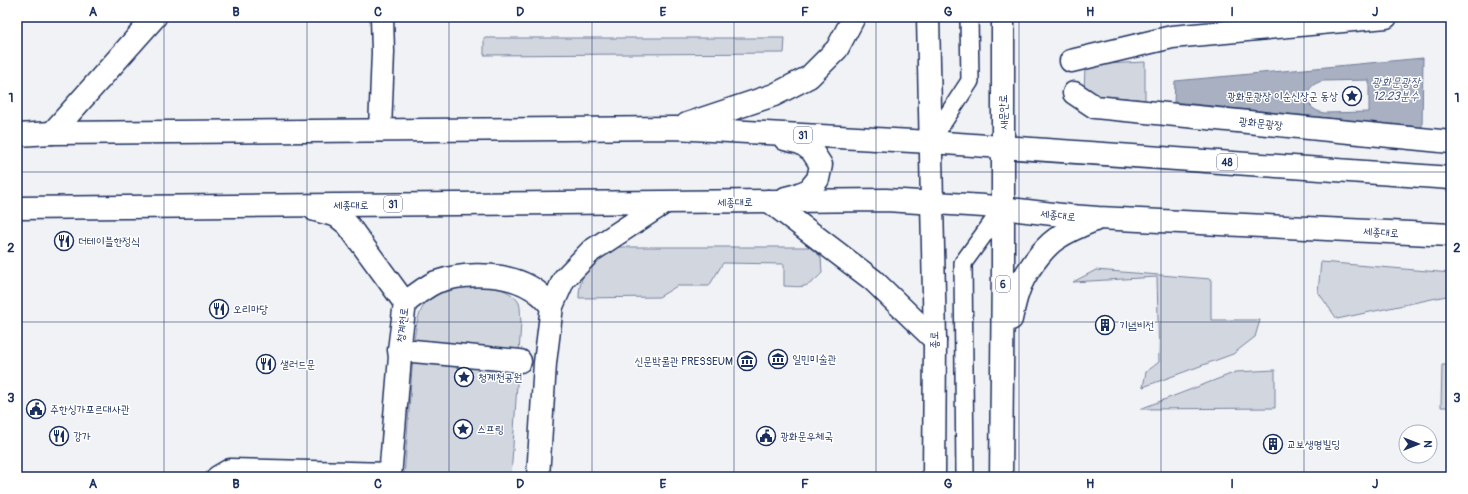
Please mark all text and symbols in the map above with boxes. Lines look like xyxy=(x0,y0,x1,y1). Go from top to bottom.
text: A xyxy=(89,4,98,20)
text: B xyxy=(232,4,240,20)
text: C xyxy=(374,4,382,20)
text: D xyxy=(516,4,524,20)
text: E xyxy=(660,4,667,20)
text: F xyxy=(801,4,809,20)
text: G xyxy=(944,4,953,20)
text: H xyxy=(1086,4,1094,20)
text: I xyxy=(1230,4,1234,20)
text: J xyxy=(1372,4,1378,20)
water label: 광화문광장 12.23분수 xyxy=(1372,75,1421,104)
place icon: 광화문광장 이순신장군 동상 xyxy=(1341,85,1363,107)
text: 1 xyxy=(8,90,14,106)
place label: 광화문광장 이순신장군 동상 xyxy=(1227,90,1338,103)
text: 1 xyxy=(1454,90,1460,106)
street label: 새문안로 xyxy=(997,94,1010,130)
street label: 광화문광장 xyxy=(1238,115,1284,132)
road number: 31 xyxy=(794,127,812,143)
road number: 48 xyxy=(1217,154,1237,170)
road number: 31 xyxy=(384,196,402,212)
street label: 세종대로 xyxy=(717,196,753,209)
street label: 세종대로 xyxy=(333,199,369,212)
street label: 세종대로 xyxy=(1040,207,1076,224)
street label: 세종대로 xyxy=(1363,225,1399,240)
restaurant icon: 더테이블한정식 xyxy=(53,230,75,252)
place label: 더테이블한정식 xyxy=(78,235,140,248)
text: 2 xyxy=(7,240,15,256)
text: 2 xyxy=(1453,240,1461,256)
road number: 6 xyxy=(996,276,1010,292)
restaurant icon: 오리마당 xyxy=(208,298,230,320)
place label: 오리마당 xyxy=(233,303,269,316)
street label: 청계천로 xyxy=(394,307,411,343)
building icon: 기념비전 xyxy=(1094,314,1116,336)
place label: 기념비전 xyxy=(1119,319,1155,332)
street label: 종로 xyxy=(928,331,941,349)
museum icon: 일민미술관 xyxy=(767,348,789,370)
museum icon: 신문박물관 PRESSEUM xyxy=(736,350,758,372)
restaurant icon: 샐러드문 xyxy=(255,353,277,375)
place label: 일민미술관 xyxy=(792,353,836,366)
place label: 신문박물관 PRESSEUM xyxy=(634,355,733,368)
place label: 샐러드문 xyxy=(280,358,316,371)
place icon: 청계천공원 xyxy=(453,366,475,388)
place label: 청계천공원 xyxy=(478,371,522,384)
text: 3 xyxy=(7,390,15,406)
text: 3 xyxy=(1453,390,1461,406)
public building icon: 주한싱가포르대사관 xyxy=(25,398,47,420)
place label: 주한싱가포르대사관 xyxy=(50,403,130,416)
place icon: 스프링 xyxy=(452,418,474,440)
place label: 스프링 xyxy=(477,423,504,436)
north arrow xyxy=(1398,424,1438,464)
restaurant icon: 강가 xyxy=(48,425,70,447)
public building icon: 광화문우체국 xyxy=(755,425,777,447)
place label: 강가 xyxy=(73,430,91,443)
place label: 광화문우체국 xyxy=(780,430,833,443)
building icon: 교보생명빌딩 xyxy=(1262,433,1284,455)
place label: 교보생명빌딩 xyxy=(1287,438,1340,451)
text: N xyxy=(1421,440,1434,448)
text: A xyxy=(89,476,98,492)
text: B xyxy=(232,476,240,492)
text: C xyxy=(374,476,382,492)
text: D xyxy=(516,476,524,492)
text: E xyxy=(660,476,667,492)
text: F xyxy=(801,476,809,492)
text: G xyxy=(944,476,953,492)
text: H xyxy=(1086,476,1094,492)
text: I xyxy=(1230,476,1234,492)
text: J xyxy=(1372,476,1378,492)

